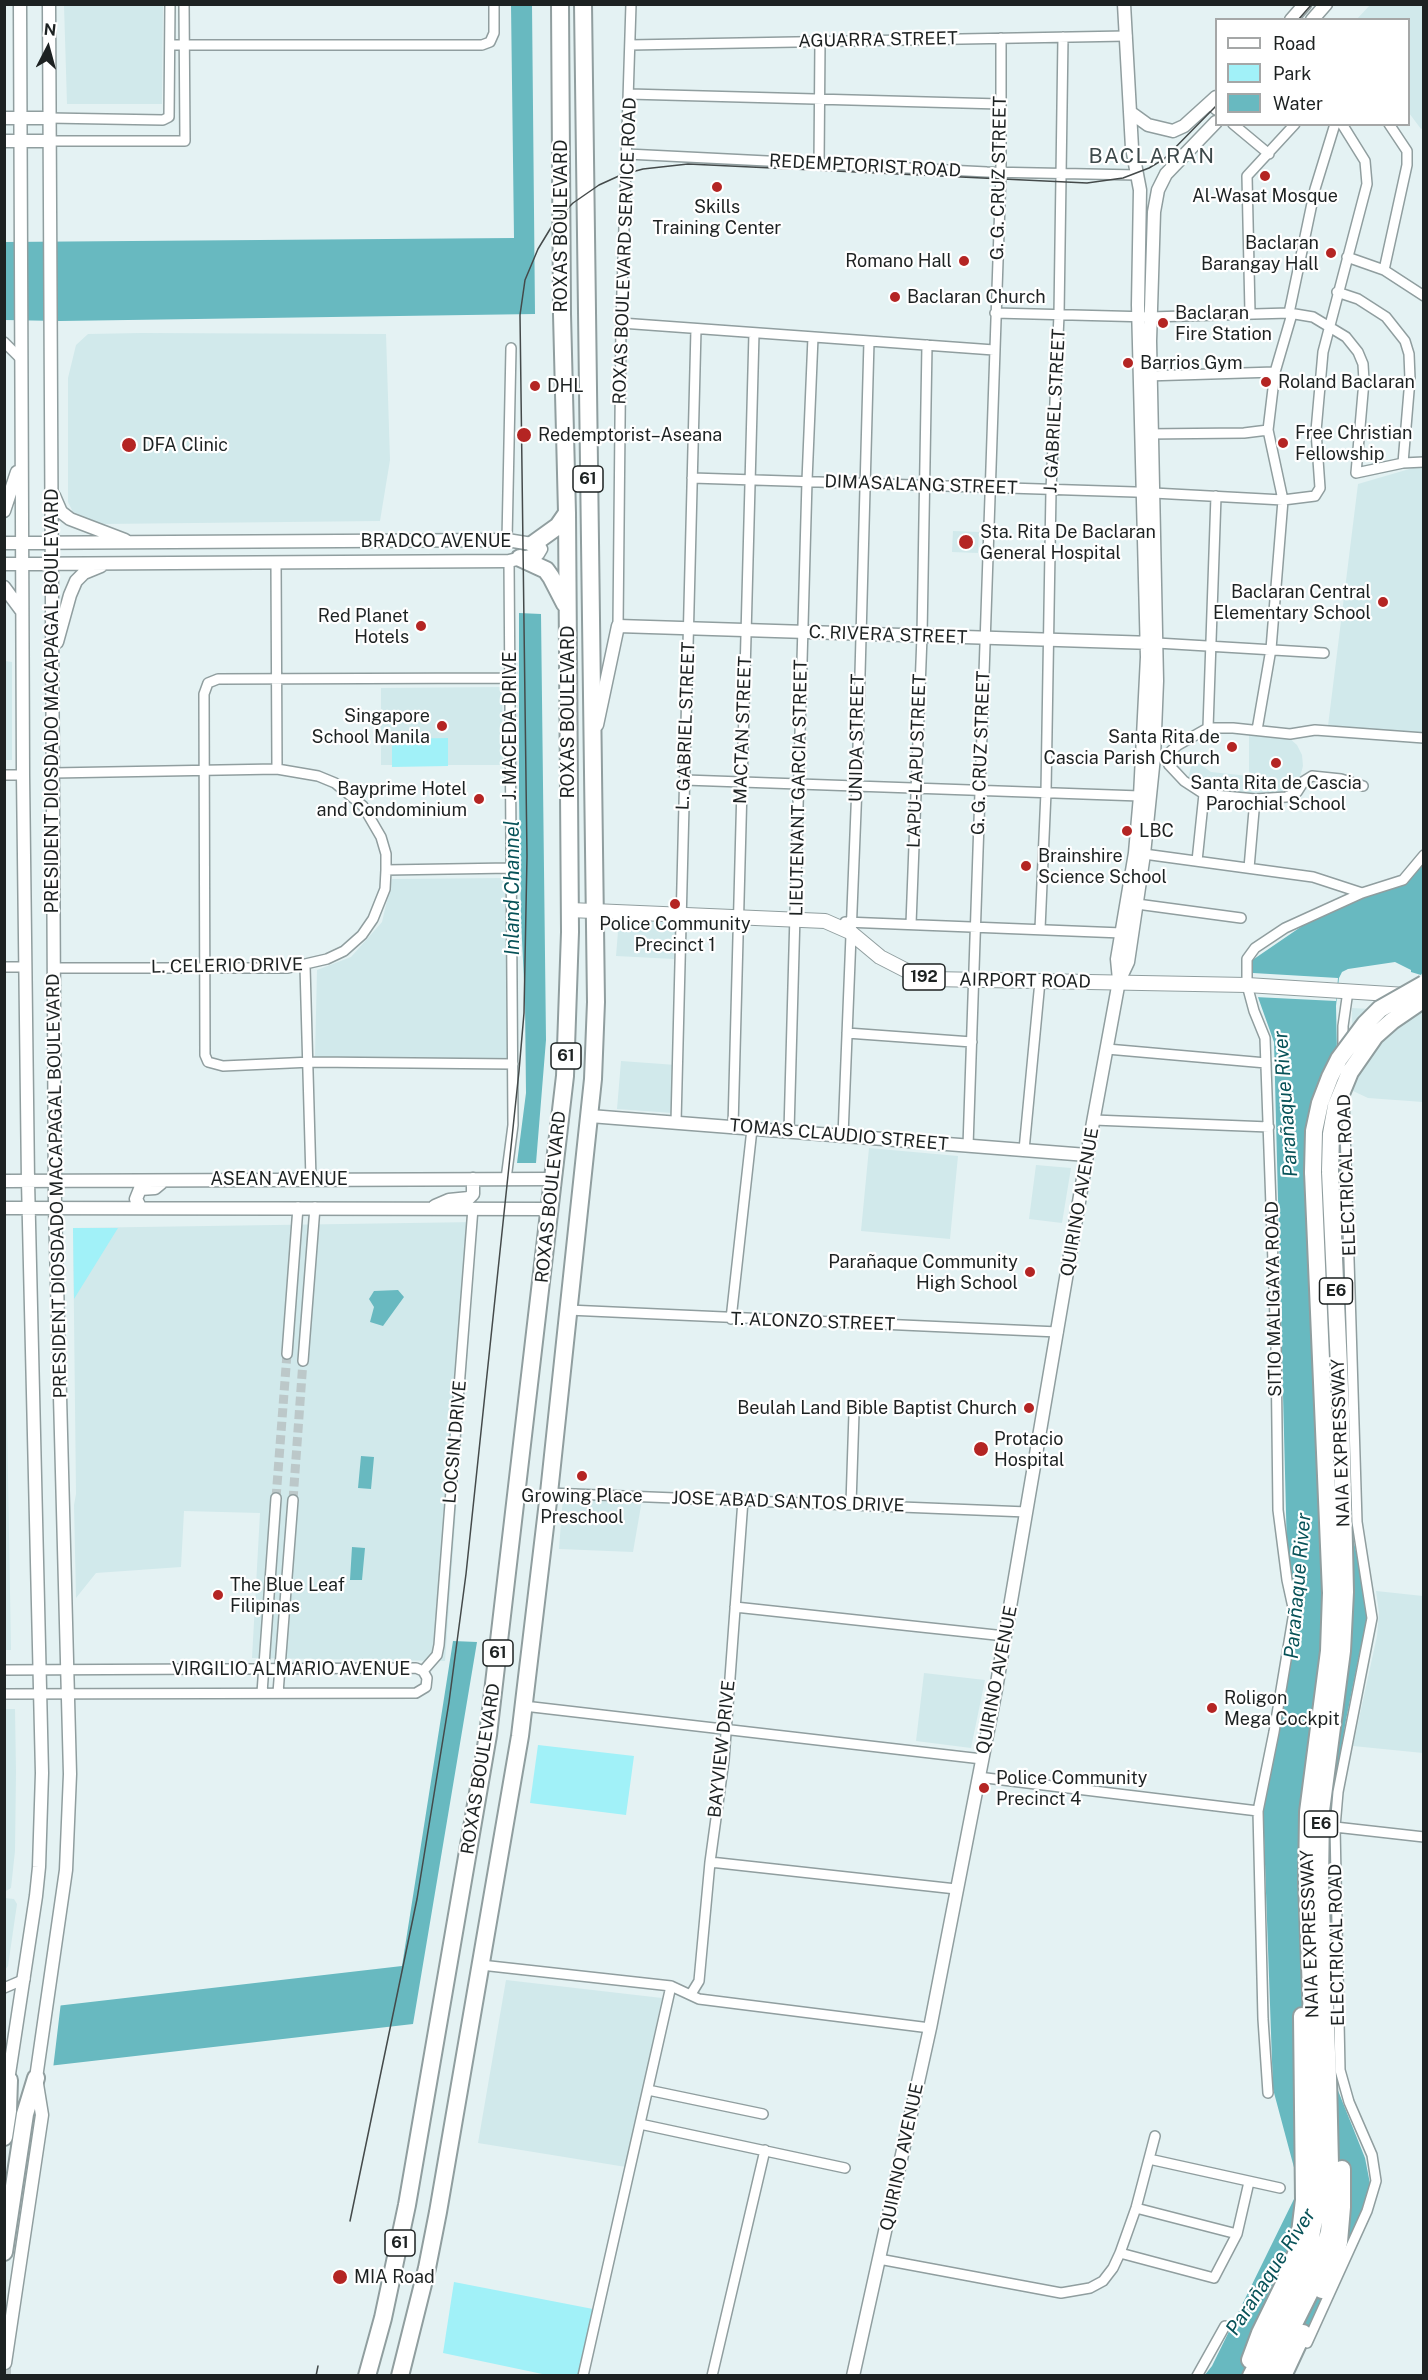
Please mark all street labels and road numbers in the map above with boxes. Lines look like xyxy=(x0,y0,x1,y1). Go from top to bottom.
street label: AGUARRA STREET xyxy=(798,28,958,52)
street label: G. G. CRUZ STREET xyxy=(987,96,1011,260)
street label: ROXAS BOULEVARD SERVICE ROAD xyxy=(609,97,641,405)
street label: ROXAS BOULEVARD xyxy=(550,139,572,313)
street label: REDEMPTORIST ROAD xyxy=(768,150,962,182)
street label: J. GABRIEL STREET xyxy=(1040,328,1070,494)
road number: 61 xyxy=(573,466,603,492)
street label: DIMASALANG STREET xyxy=(824,471,1018,499)
street label: PRESIDENT DIOSDADO MACAPAGAL BOULEVARD xyxy=(41,489,63,913)
street label: BRADCO AVENUE xyxy=(360,530,512,552)
street label: C. RIVERA STREET xyxy=(808,621,968,649)
street label: ROXAS BOULEVARD xyxy=(557,625,579,799)
street label: L. GABRIEL STREET xyxy=(672,641,700,811)
street label: J. MACEDA DRIVE xyxy=(499,651,521,801)
street label: MACTAN STREET xyxy=(730,656,756,804)
street label: LIEUTENANT GARCIA STREET xyxy=(786,659,812,917)
street label: G. G. CRUZ STREET xyxy=(967,671,995,835)
street label: UNIDA STREET xyxy=(845,674,869,802)
street label: LAPU-LAPU STREET xyxy=(903,674,931,848)
street label: L. CELERIO DRIVE xyxy=(151,954,303,978)
road number: 192 xyxy=(903,964,945,990)
street label: AIRPORT ROAD xyxy=(959,969,1091,993)
street label: PRESIDENT DIOSDADO MACAPAGAL BOULEVARD xyxy=(42,973,72,1399)
road number: 61 xyxy=(551,1043,581,1069)
street label: ELECTRICAL ROAD xyxy=(1333,1093,1361,1257)
street label: ROXAS BOULEVARD xyxy=(531,1110,571,1284)
street label: TOMAS CLAUDIO STREET xyxy=(729,1115,949,1155)
street label: QUIRINO AVENUE xyxy=(1056,1126,1104,1278)
street label: ASEAN AVENUE xyxy=(210,1168,348,1190)
street label: SITIO MALIGAYA ROAD xyxy=(1261,1201,1287,1397)
road number: E6 xyxy=(1320,1278,1352,1304)
street label: T. ALONZO STREET xyxy=(730,1308,896,1336)
street label: NAIA EXPRESSWAY xyxy=(1327,1358,1355,1528)
street label: LOCSIN DRIVE xyxy=(439,1379,471,1505)
street label: JOSE ABAD SANTOS DRIVE xyxy=(671,1487,905,1517)
street label: QUIRINO AVENUE xyxy=(972,1604,1022,1756)
road number: 61 xyxy=(483,1640,513,1666)
street label: VIRGILIO ALMARIO AVENUE xyxy=(172,1658,410,1680)
street label: BAYVIEW DRIVE xyxy=(704,1679,740,1819)
street label: ROXAS BOULEVARD xyxy=(457,1682,505,1856)
road number: E6 xyxy=(1304,1811,1338,1837)
street label: NAIA EXPRESSWAY xyxy=(1296,1849,1324,2019)
street label: ELECTRICAL ROAD xyxy=(1325,1864,1349,2026)
street label: QUIRINO AVENUE xyxy=(876,2081,928,2233)
road number: 61 xyxy=(385,2230,415,2256)

